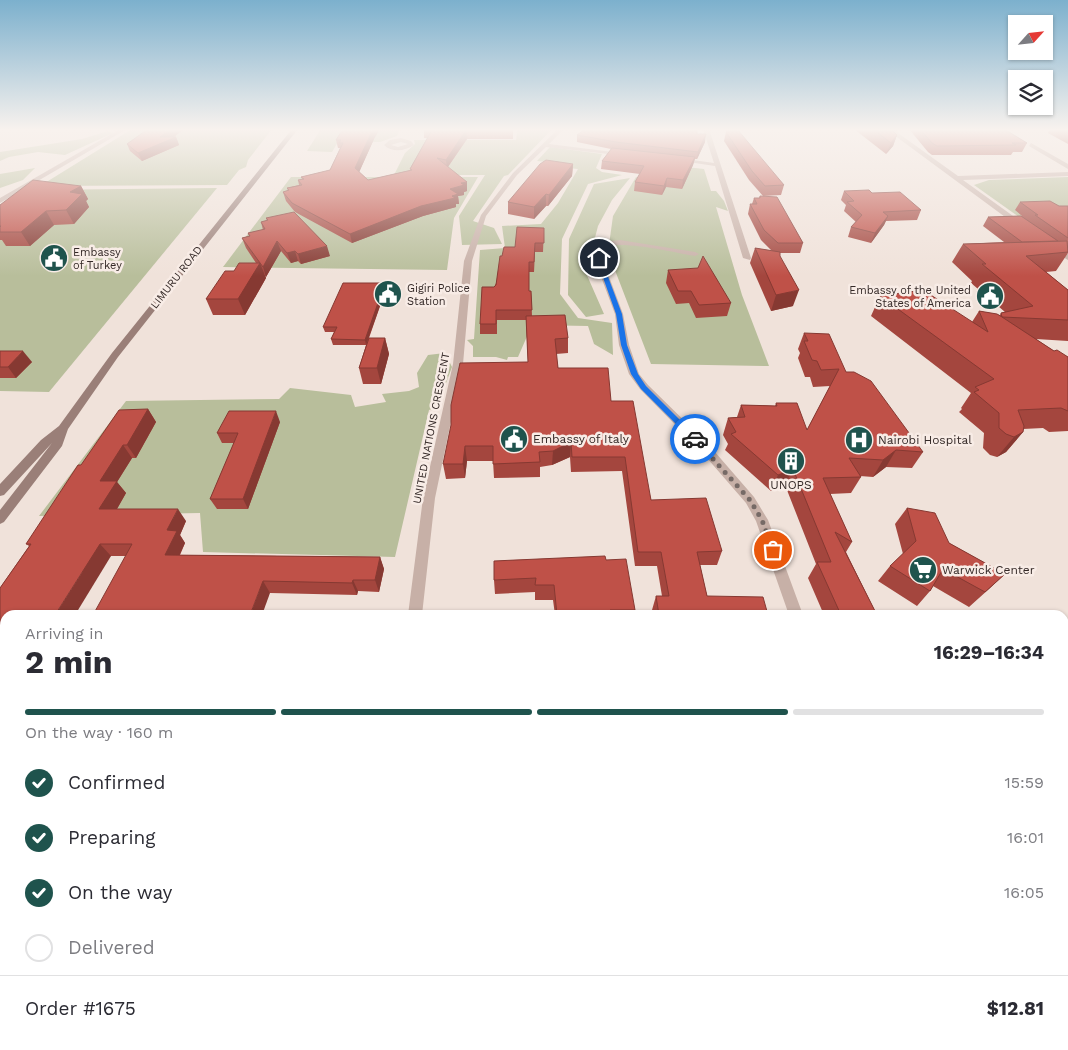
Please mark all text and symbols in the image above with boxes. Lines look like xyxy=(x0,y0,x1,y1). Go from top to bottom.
north arrow xyxy=(1008,15,1052,60)
map controls xyxy=(1008,15,1053,115)
button: layers xyxy=(1008,70,1053,115)
pin xyxy=(578,237,620,279)
public building icon: Embassy of Turkey xyxy=(39,243,69,273)
street label: LIMURU ROAD xyxy=(148,243,205,311)
icon: home xyxy=(585,244,613,272)
place label: Embassy of Turkey xyxy=(73,246,122,272)
public building icon: Gigiri Police Station xyxy=(373,279,403,309)
public building icon: Embassy of the United States of America xyxy=(975,281,1005,311)
place label: Gigiri Police Station xyxy=(407,282,470,308)
place label: Embassy of the United States of America xyxy=(849,284,971,310)
street label: UNITED NATIONS CRESCENT xyxy=(410,351,453,505)
courier xyxy=(670,414,720,464)
public building icon: Embassy of Italy xyxy=(499,424,529,454)
icon: car xyxy=(681,425,709,453)
hospital icon: Nairobi Hospital xyxy=(844,425,874,455)
place label: Embassy of Italy xyxy=(533,432,630,446)
place label: Nairobi Hospital xyxy=(878,433,972,447)
building icon: UNOPS xyxy=(776,446,806,476)
place label: UNOPS xyxy=(770,478,812,492)
pin xyxy=(752,529,794,571)
icon: bag xyxy=(759,536,787,564)
supermarket icon: Warwick Center xyxy=(908,555,938,585)
place label: Warwick Center xyxy=(942,563,1035,577)
text: Arriving in xyxy=(25,624,103,643)
text: 16:29–16:34 xyxy=(934,641,1044,664)
text: 2 min xyxy=(25,643,113,681)
text: On the way · 160 m xyxy=(25,723,173,742)
icon: check xyxy=(25,769,53,797)
text: Confirmed xyxy=(68,771,165,794)
text: 15:59 xyxy=(1005,773,1044,792)
icon: check xyxy=(25,824,53,852)
text: Preparing xyxy=(68,826,155,849)
text: 16:01 xyxy=(1007,828,1044,847)
icon: check xyxy=(25,879,53,907)
text: On the way xyxy=(68,881,172,904)
text: 16:05 xyxy=(1004,883,1044,902)
text: Delivered xyxy=(68,936,155,959)
text: Order #1675 xyxy=(25,997,136,1020)
text: $12.81 xyxy=(987,997,1044,1020)

